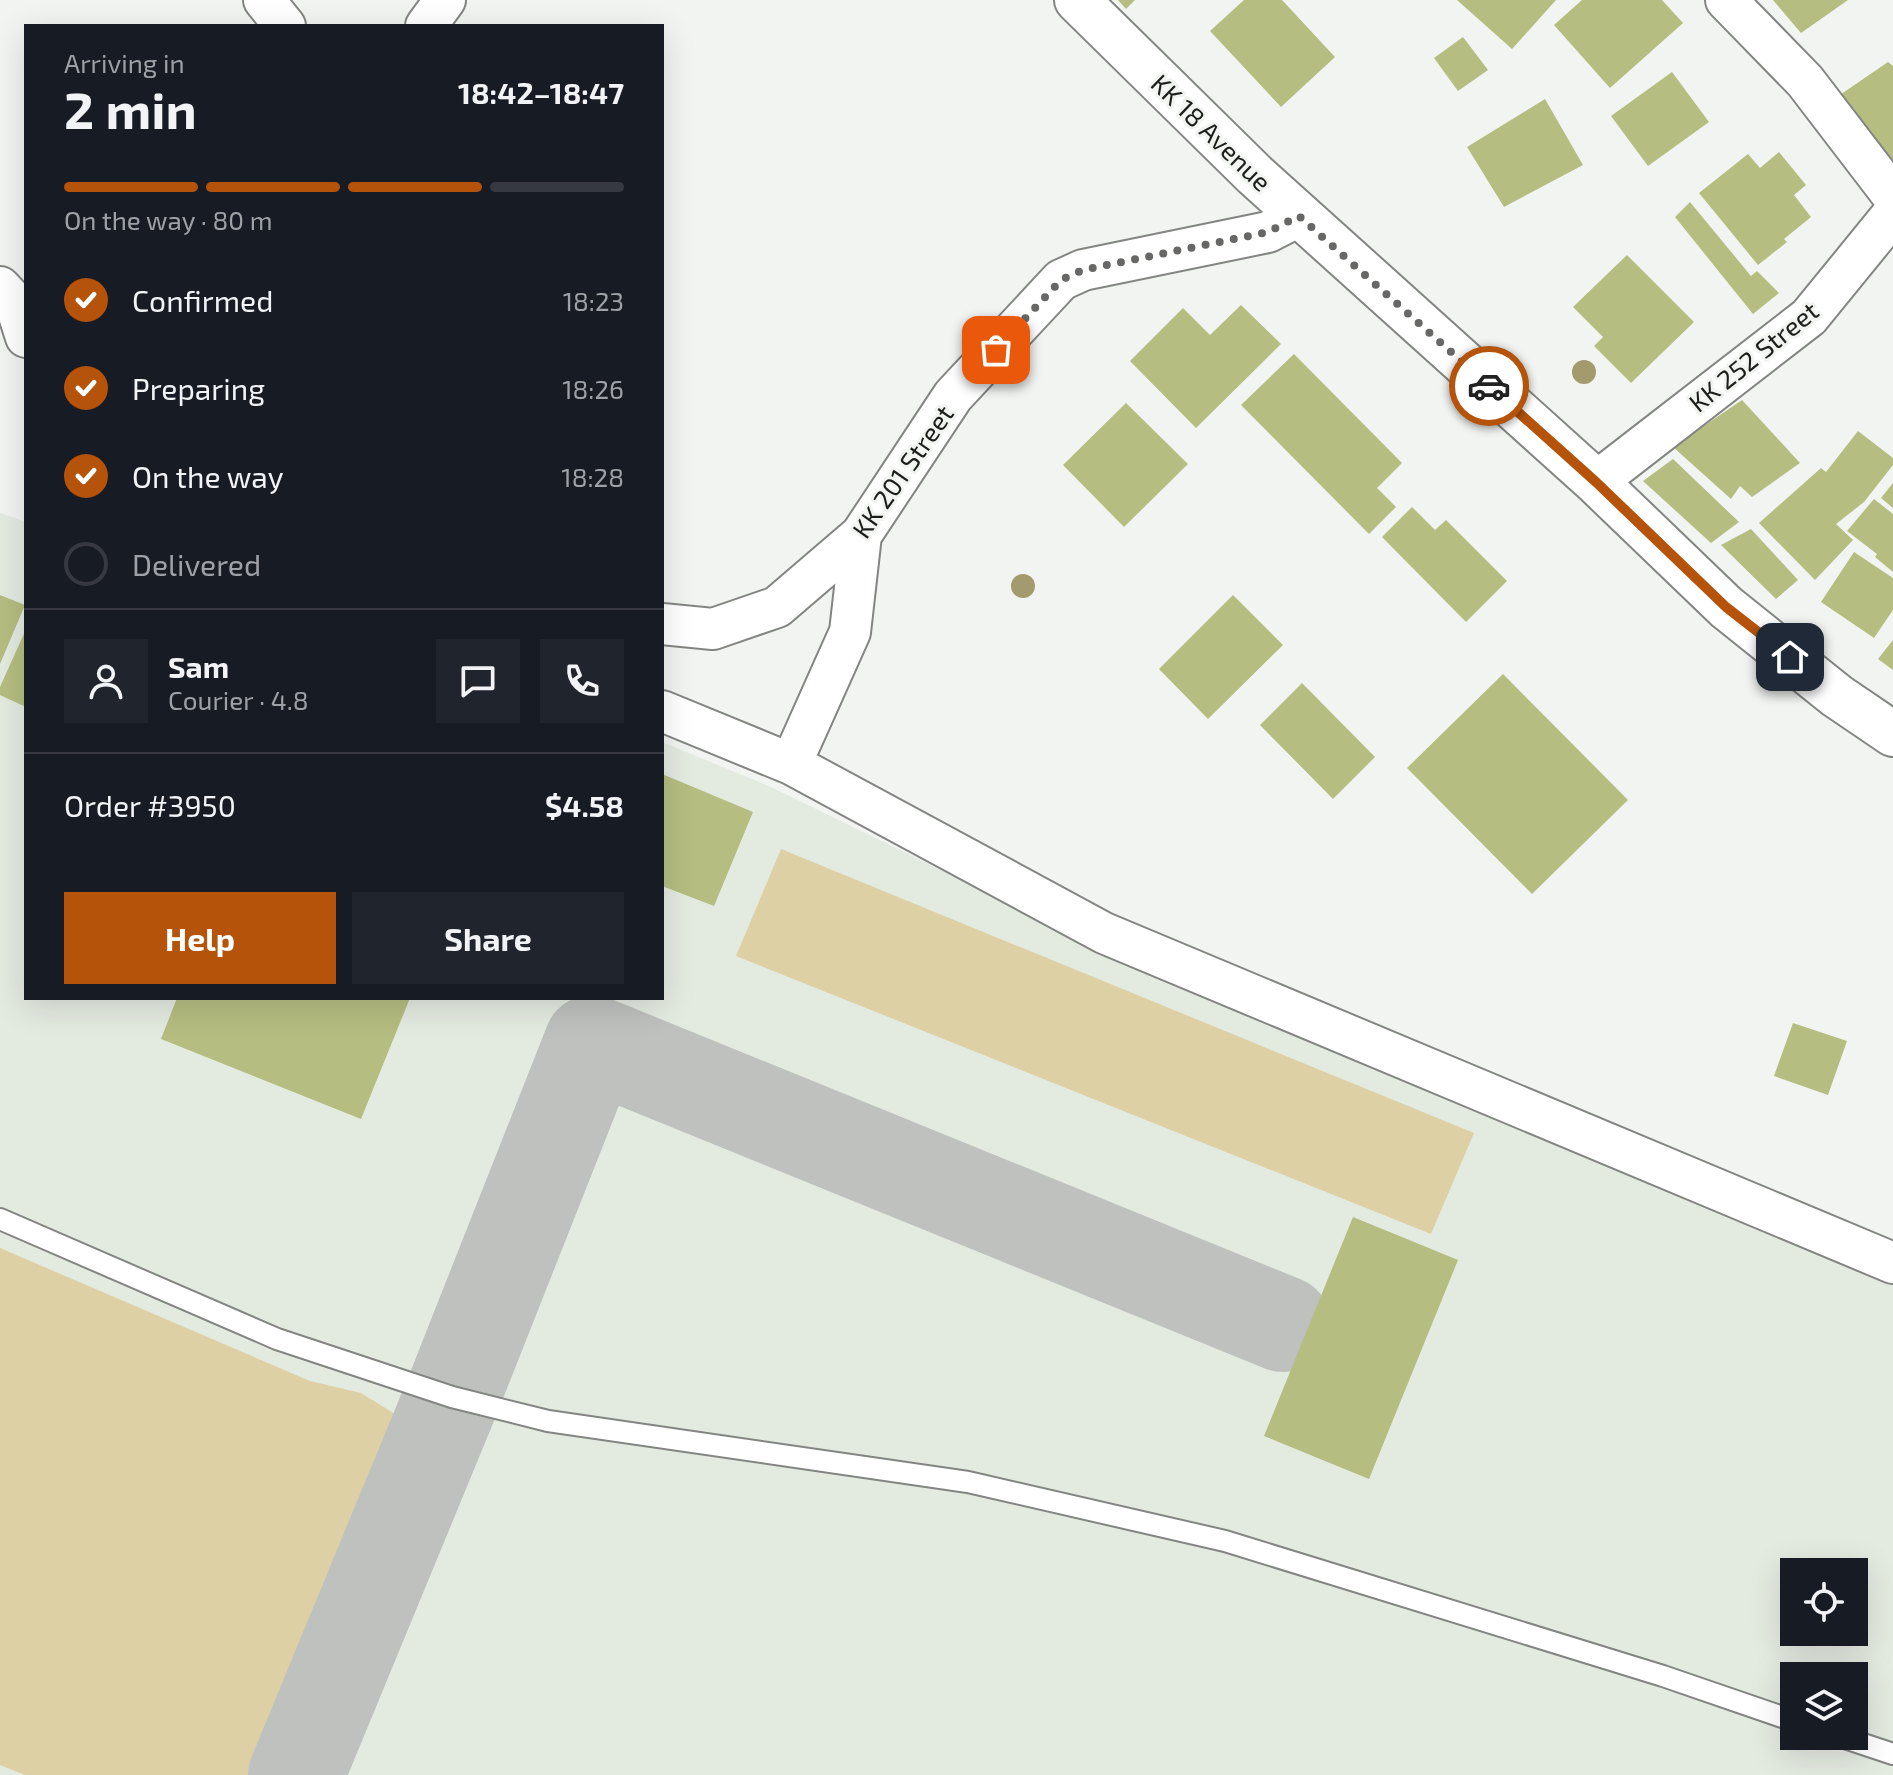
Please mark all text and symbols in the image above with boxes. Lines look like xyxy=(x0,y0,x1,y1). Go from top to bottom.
text: Arriving in xyxy=(64,47,185,78)
street label: KK 18 Avenue xyxy=(1146,67,1278,197)
text: 18:42–18:47 xyxy=(458,74,624,110)
text: 2 min xyxy=(64,77,197,139)
text: On the way · 80 m xyxy=(64,204,273,235)
icon: check xyxy=(64,278,108,322)
text: Confirmed xyxy=(132,282,273,318)
text: 18:23 xyxy=(563,285,624,316)
street label: KK 252 Street xyxy=(1682,294,1824,418)
pin xyxy=(962,316,1030,384)
icon: bag xyxy=(974,328,1018,372)
courier xyxy=(1449,346,1529,426)
icon: car xyxy=(1467,364,1511,408)
icon: check xyxy=(64,366,108,410)
text: Preparing xyxy=(132,370,265,406)
text: 18:26 xyxy=(562,373,624,404)
street label: KK 201 Street xyxy=(845,399,959,543)
icon: check xyxy=(64,454,108,498)
text: On the way xyxy=(132,458,284,494)
text: 18:28 xyxy=(561,461,624,492)
text: Delivered xyxy=(132,546,261,582)
pin xyxy=(1756,623,1824,691)
icon: home xyxy=(1768,635,1812,679)
button: person xyxy=(64,639,148,723)
button: chat xyxy=(436,639,520,723)
button: phone xyxy=(540,639,624,723)
text: Sam xyxy=(168,648,229,684)
text: Courier · 4.8 xyxy=(168,684,309,715)
text: Order #3950 xyxy=(64,787,236,823)
text: $4.58 xyxy=(545,787,624,823)
button: Help xyxy=(64,892,336,984)
button: Share xyxy=(352,892,624,984)
map controls xyxy=(1780,1558,1868,1750)
button: locate xyxy=(1780,1558,1868,1646)
button: layers xyxy=(1780,1662,1868,1750)

